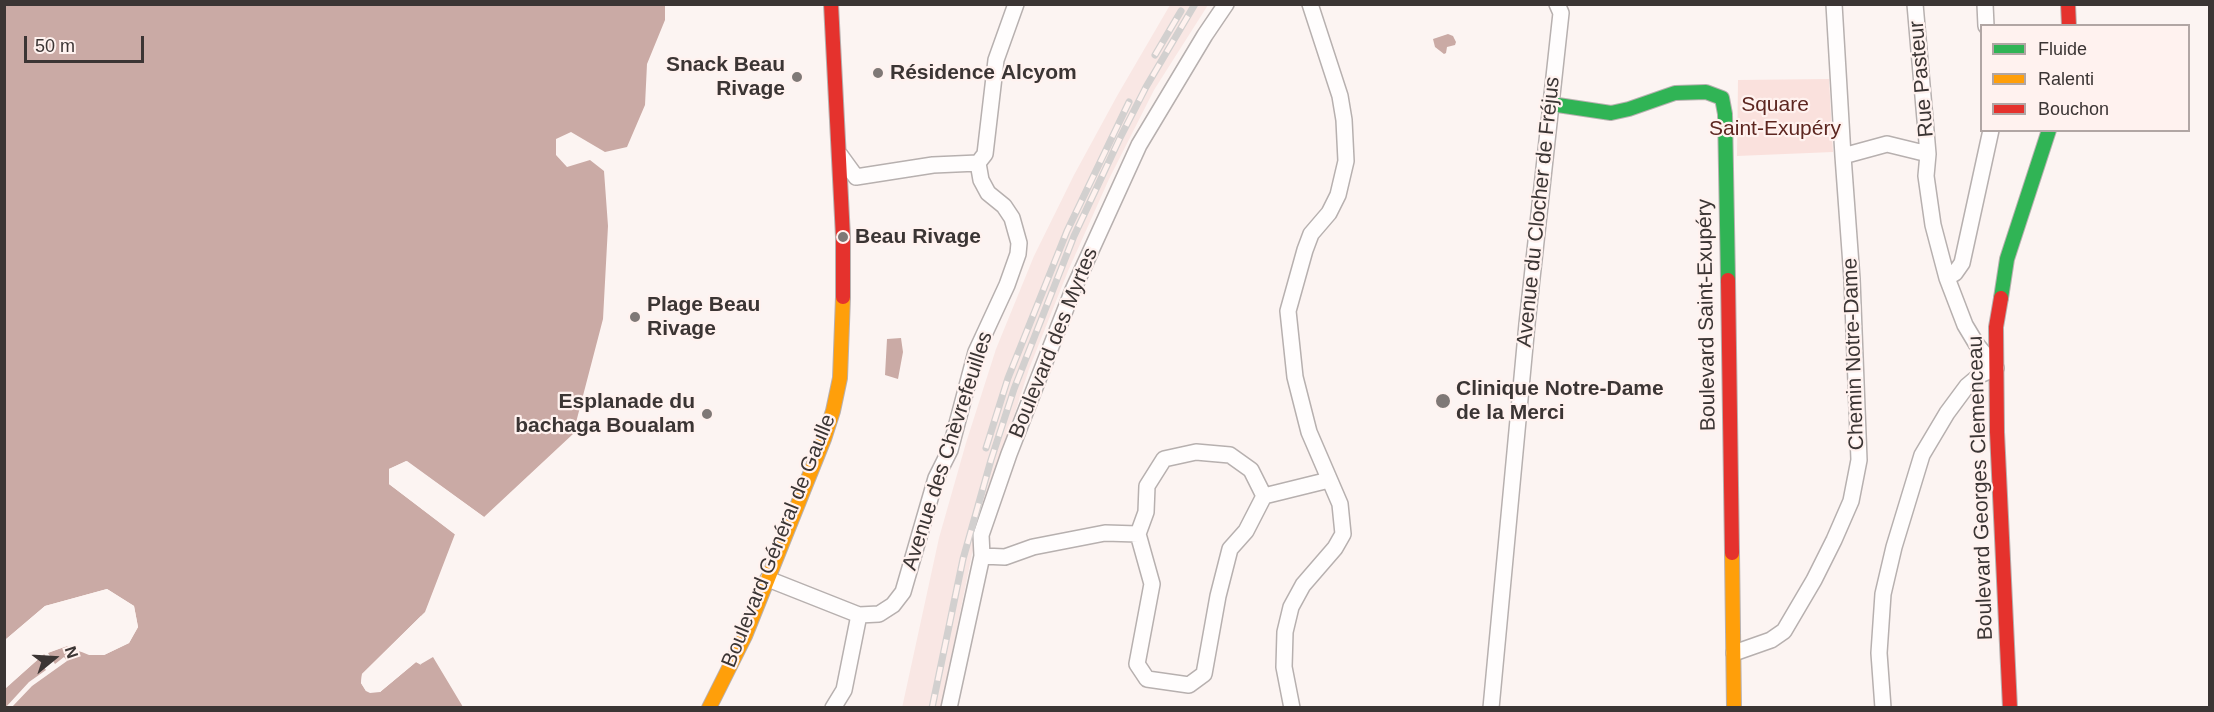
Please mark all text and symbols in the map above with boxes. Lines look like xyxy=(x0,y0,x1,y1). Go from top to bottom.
street label: Rue Pasteur xyxy=(1904,20,1940,138)
scale bar xyxy=(27,24,147,62)
legend xyxy=(1980,24,2190,132)
text: 50 m xyxy=(35,36,75,56)
text: Fluide xyxy=(2038,39,2087,59)
place label: Snack Beau Rivage xyxy=(666,52,785,102)
place label: Résidence Alcyom xyxy=(890,60,1077,86)
marker: Résidence Alcyom xyxy=(871,66,885,80)
text: Ralenti xyxy=(2038,69,2094,89)
marker: Snack Beau Rivage xyxy=(790,70,804,84)
street label: Avenue du Clocher de Fréjus xyxy=(1512,76,1566,348)
park label: Square Saint-Exupéry xyxy=(1709,92,1841,142)
text: Bouchon xyxy=(2038,99,2109,119)
street label: Boulevard Saint-Exupéry xyxy=(1692,199,1722,431)
place label: Beau Rivage xyxy=(855,224,981,250)
marker: Beau Rivage xyxy=(836,230,850,244)
street label: Boulevard des Myrtes xyxy=(1004,244,1104,442)
street label: Chemin Notre-Dame xyxy=(1838,257,1870,451)
place label: Plage Beau Rivage xyxy=(647,292,760,342)
marker: Plage Beau Rivage xyxy=(628,310,642,324)
street label: Avenue des Chèvrefeuilles xyxy=(897,328,999,574)
street label: Boulevard Georges Clemenceau xyxy=(1963,335,1999,641)
place label: Clinique Notre-Dame de la Merci xyxy=(1456,376,1664,426)
place label: Esplanade du bachaga Boualam xyxy=(515,389,695,439)
marker: Clinique Notre-Dame de la Merci xyxy=(1434,392,1452,410)
marker: Esplanade du bachaga Boualam xyxy=(700,407,714,421)
street label: Boulevard Général de Gaulle xyxy=(717,411,841,671)
north arrow xyxy=(24,628,84,688)
text: N xyxy=(62,644,81,660)

